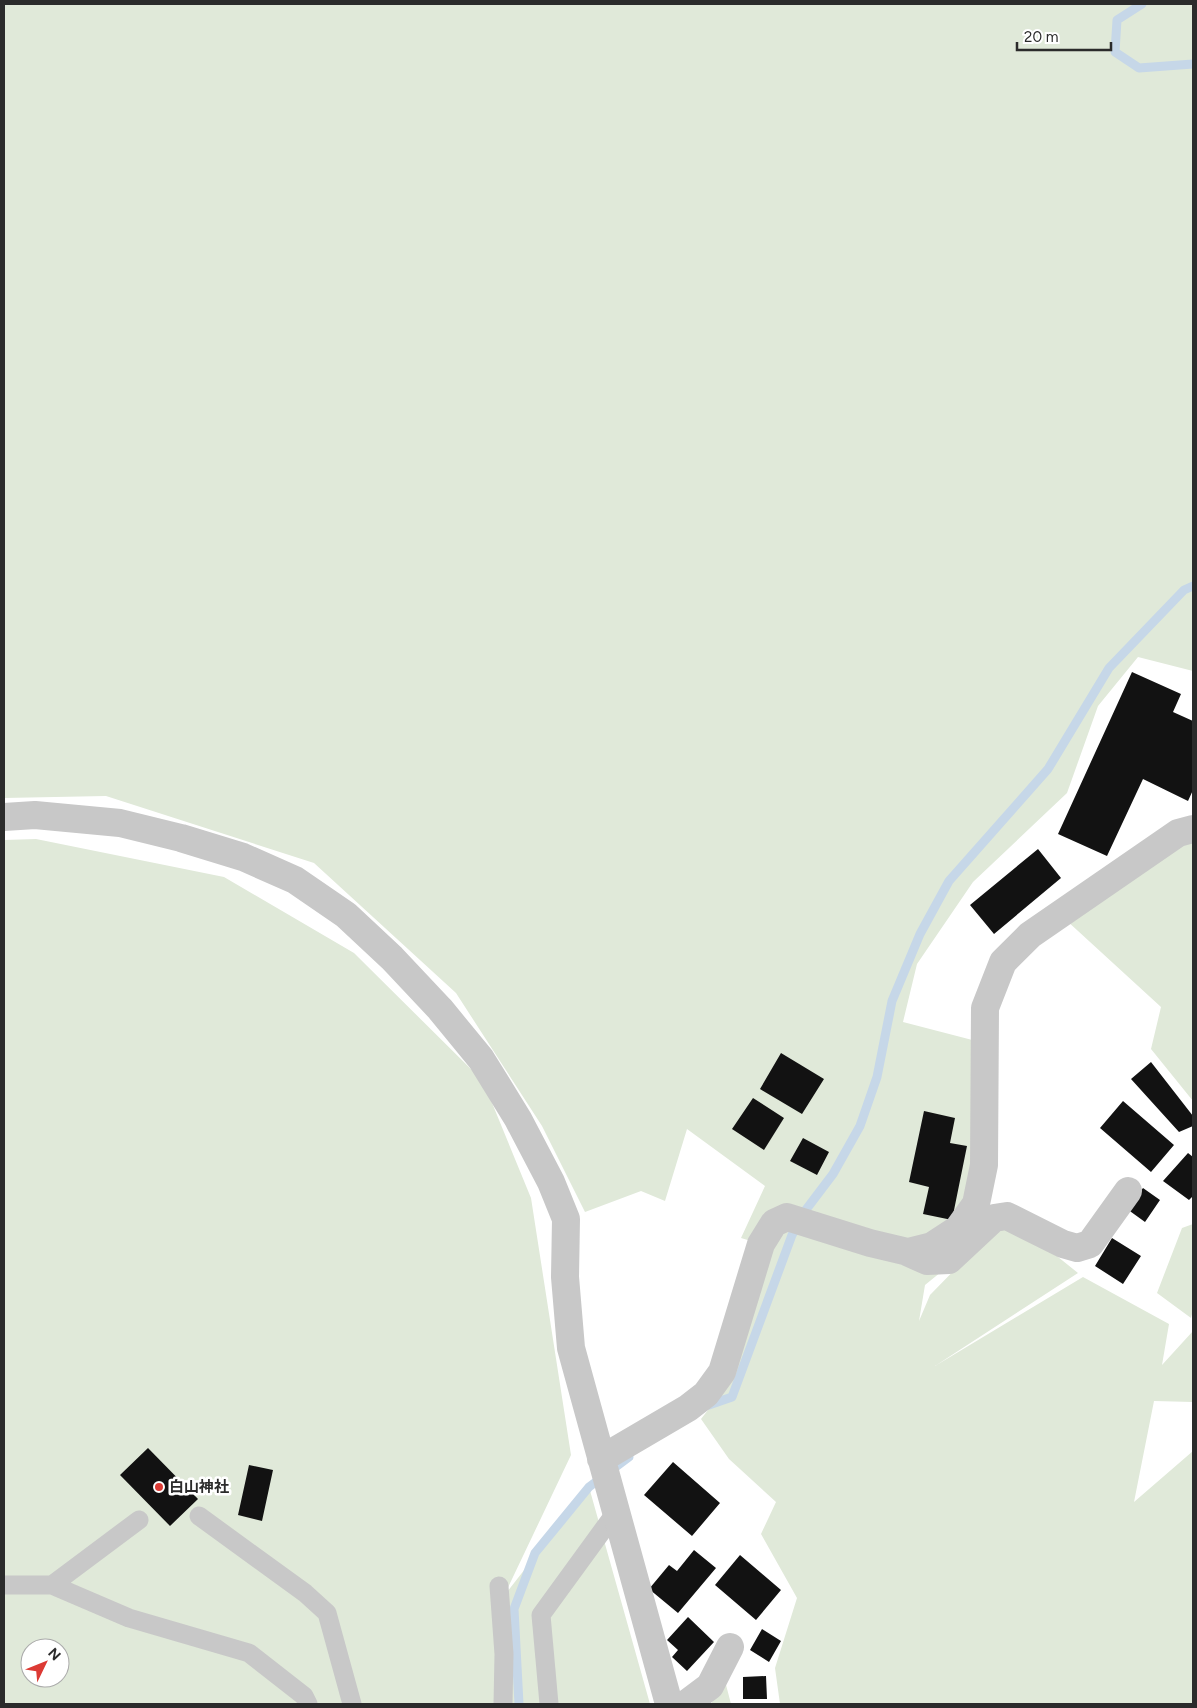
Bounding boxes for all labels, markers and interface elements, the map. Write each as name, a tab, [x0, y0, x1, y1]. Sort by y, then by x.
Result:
scale bar	[1017, 20, 1111, 52]
text: 20 m	[1024, 28, 1058, 46]
place label: 白山神社	[169, 1478, 229, 1496]
marker: 白山神社	[153, 1481, 165, 1493]
north arrow	[20, 1638, 70, 1688]
text: N	[44, 1645, 64, 1664]

